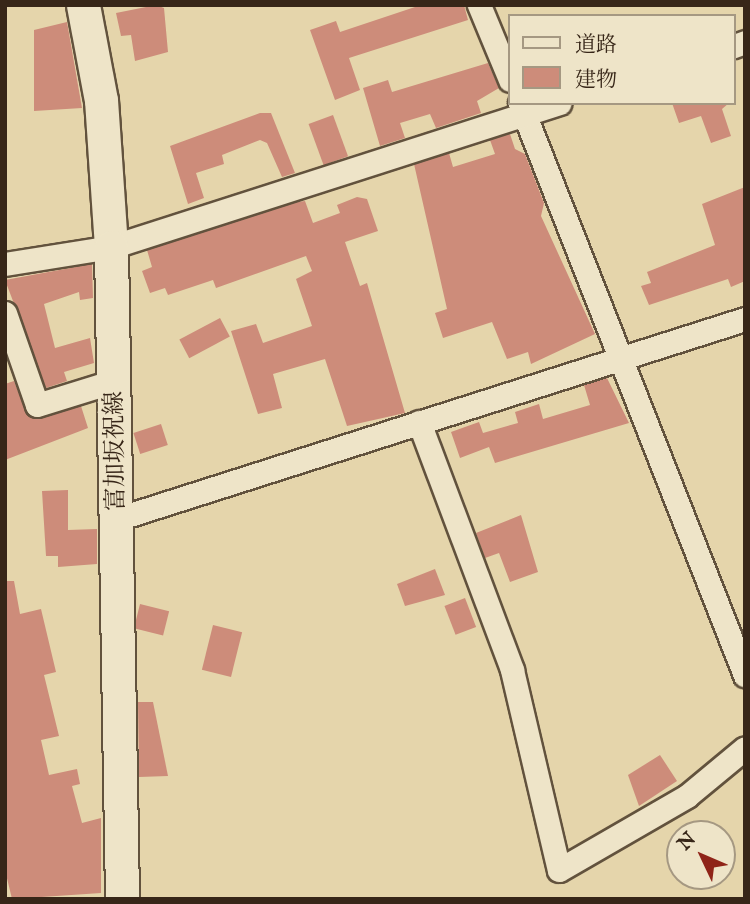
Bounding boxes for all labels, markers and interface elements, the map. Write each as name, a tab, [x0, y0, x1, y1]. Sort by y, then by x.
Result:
legend	[508, 14, 736, 105]
text: 道路	[575, 32, 617, 59]
text: 建物	[575, 67, 617, 94]
street label: 富加坂祝線	[101, 391, 131, 511]
north arrow	[666, 820, 736, 890]
text: N	[673, 828, 702, 856]

